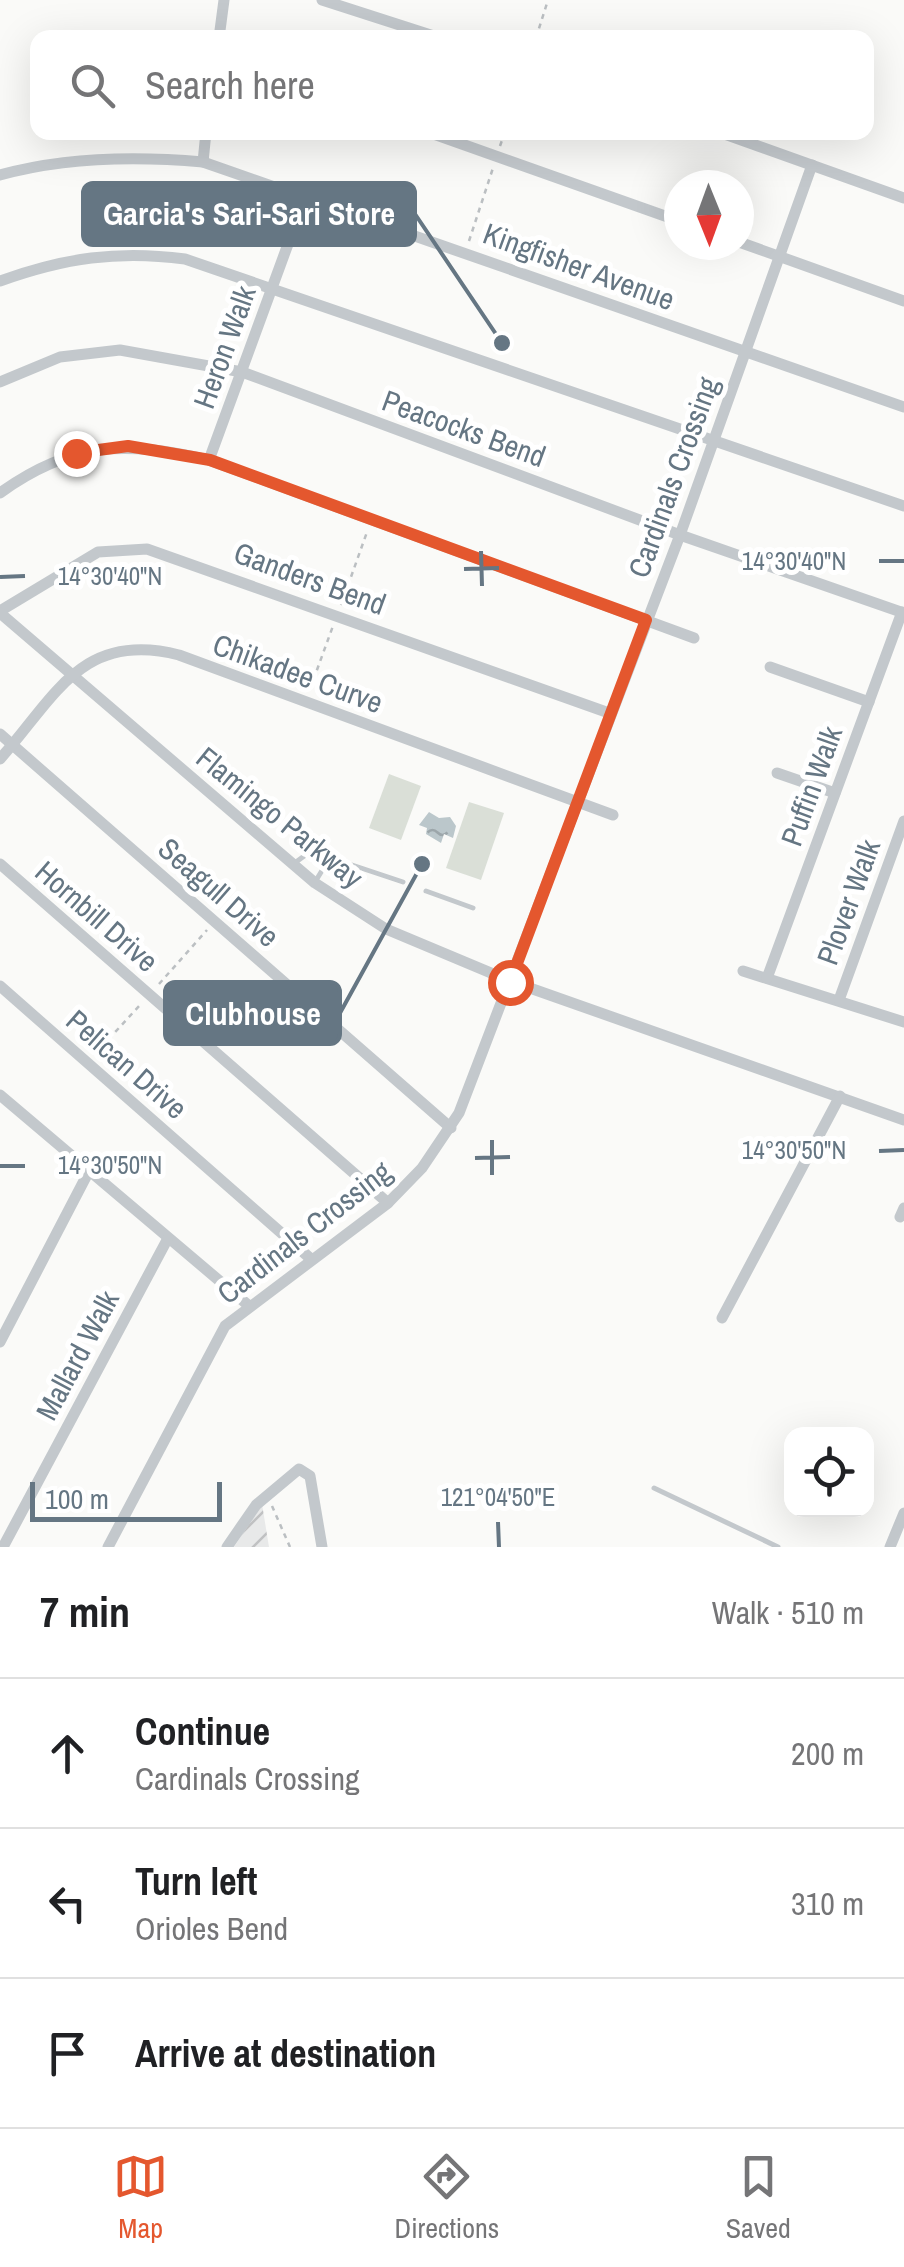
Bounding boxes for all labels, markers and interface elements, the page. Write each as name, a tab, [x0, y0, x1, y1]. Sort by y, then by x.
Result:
search box	[30, 30, 874, 140]
icon: search	[65, 58, 120, 113]
text: Search here	[145, 60, 315, 111]
north arrow	[664, 170, 754, 260]
callout: Garcia's Sari-Sari Store	[83, 183, 415, 245]
text: Garcia's Sari-Sari Store	[103, 192, 395, 235]
street label: Kingfisher Avenue	[478, 213, 680, 319]
street label: Heron Walk	[183, 280, 265, 414]
street label: Cardinals Crossing	[618, 371, 728, 583]
street label: Peacocks Bend	[377, 380, 551, 476]
route end	[54, 431, 100, 477]
street label: Ganders Bend	[229, 532, 391, 624]
text: 14°30'40"N	[742, 544, 846, 578]
text: 14°30'40"N	[58, 559, 162, 593]
street label: Chikadee Curve	[208, 624, 388, 722]
street label: Puffin Walk	[771, 720, 851, 851]
street label: Flamingo Parkway	[188, 737, 372, 897]
street label: Seagull Drive	[150, 828, 288, 956]
street label: Plover Walk	[807, 833, 889, 970]
street label: Hornbill Drive	[27, 852, 167, 980]
route start	[488, 960, 534, 1006]
callout: Clubhouse	[165, 982, 340, 1044]
text: Clubhouse	[185, 992, 321, 1035]
street label: Pelican Drive	[58, 1000, 196, 1128]
text: 14°30'50"N	[742, 1133, 846, 1167]
text: 14°30'50"N	[58, 1148, 162, 1182]
street label: Cardinals Crossing	[209, 1151, 400, 1313]
street label: Mallard Walk	[26, 1283, 128, 1427]
map controls	[784, 1427, 874, 1517]
button: locate	[784, 1427, 874, 1517]
scale bar	[30, 1477, 222, 1522]
text: 100 m	[45, 1480, 109, 1518]
text: 121°04'50"E	[441, 1480, 555, 1514]
text: 7 min	[40, 1584, 130, 1640]
text: Walk · 510 m	[712, 1591, 864, 1634]
text: Continue	[135, 1706, 270, 1757]
icon: ahead	[40, 1726, 95, 1781]
text: 200 m	[791, 1732, 864, 1775]
text: Cardinals Crossing	[135, 1757, 360, 1800]
text: Turn left	[135, 1856, 257, 1907]
icon: left	[40, 1876, 95, 1931]
text: 310 m	[791, 1882, 864, 1925]
text: Orioles Bend	[135, 1907, 288, 1950]
icon: arrive	[40, 2026, 95, 2081]
text: Arrive at destination	[135, 2028, 436, 2079]
tab: Map	[113, 2149, 168, 2247]
tab: Directions	[395, 2149, 499, 2247]
tab: Saved	[726, 2149, 791, 2247]

